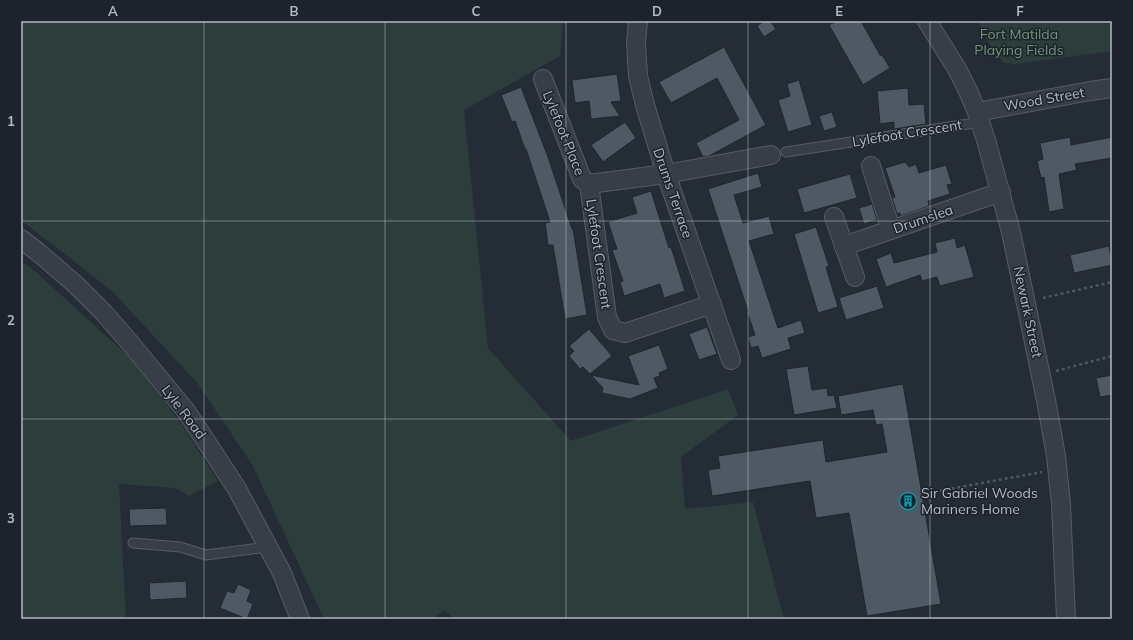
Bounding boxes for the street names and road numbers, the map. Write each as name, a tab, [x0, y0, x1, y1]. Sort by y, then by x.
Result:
street label: Wood Street	[1002, 83, 1086, 115]
street label: Lylefoot Place	[539, 88, 589, 178]
street label: Lylefoot Crescent	[851, 115, 963, 151]
street label: Drums Terrace	[649, 145, 697, 241]
street label: Lylefoot Crescent	[582, 198, 616, 310]
street label: Drumslea	[891, 200, 955, 238]
street label: Newark Street	[1010, 265, 1046, 359]
street label: Lyle Road	[158, 381, 210, 443]

